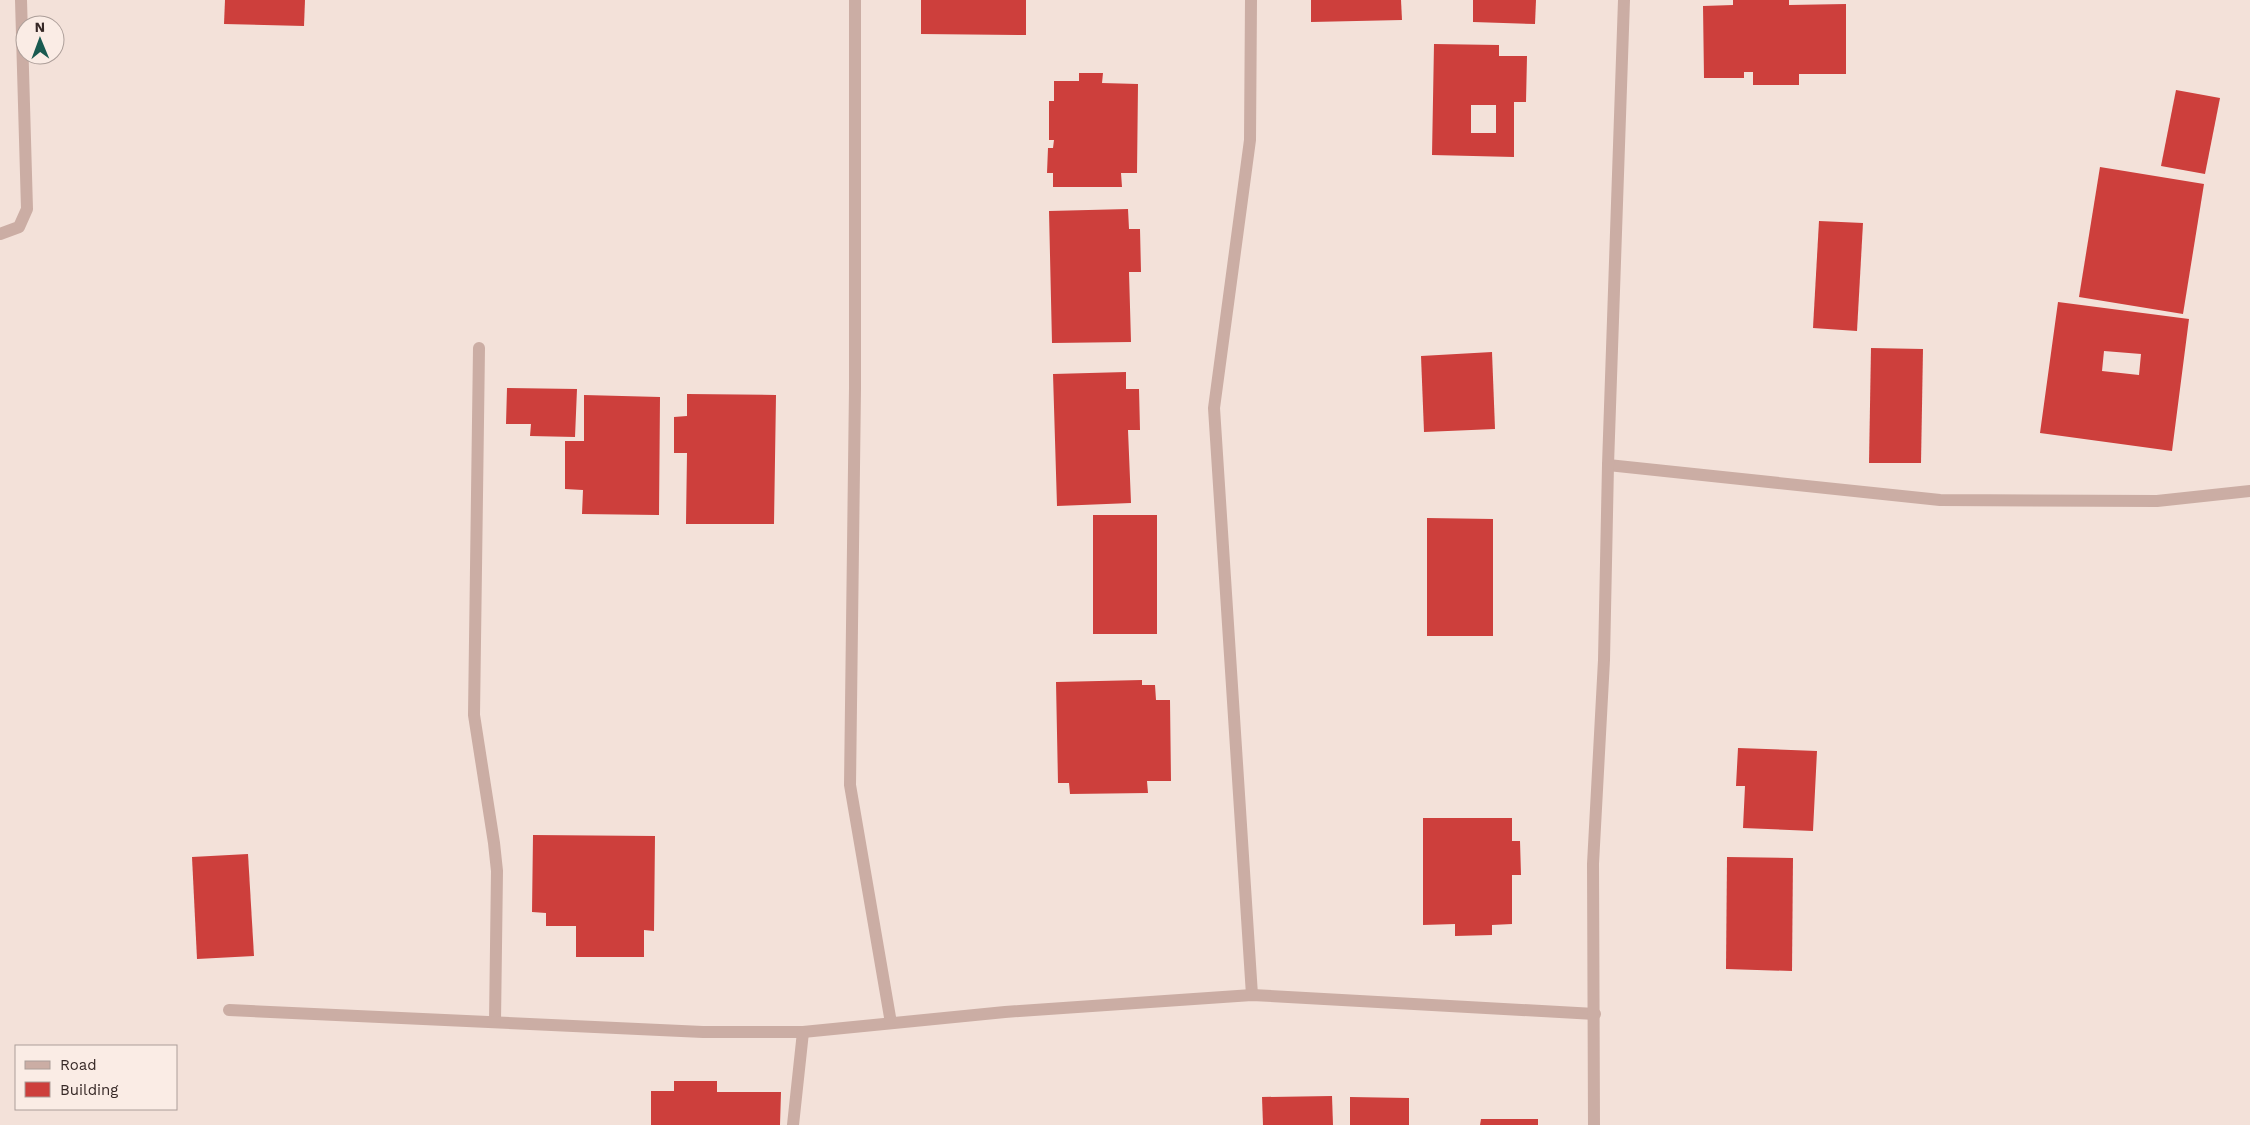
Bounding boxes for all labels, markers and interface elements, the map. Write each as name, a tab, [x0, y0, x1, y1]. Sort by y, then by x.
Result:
north arrow	[15, 15, 65, 65]
text: N	[34, 19, 45, 35]
legend	[15, 1045, 178, 1110]
text: Road	[60, 1056, 97, 1074]
text: Building	[60, 1081, 118, 1099]

